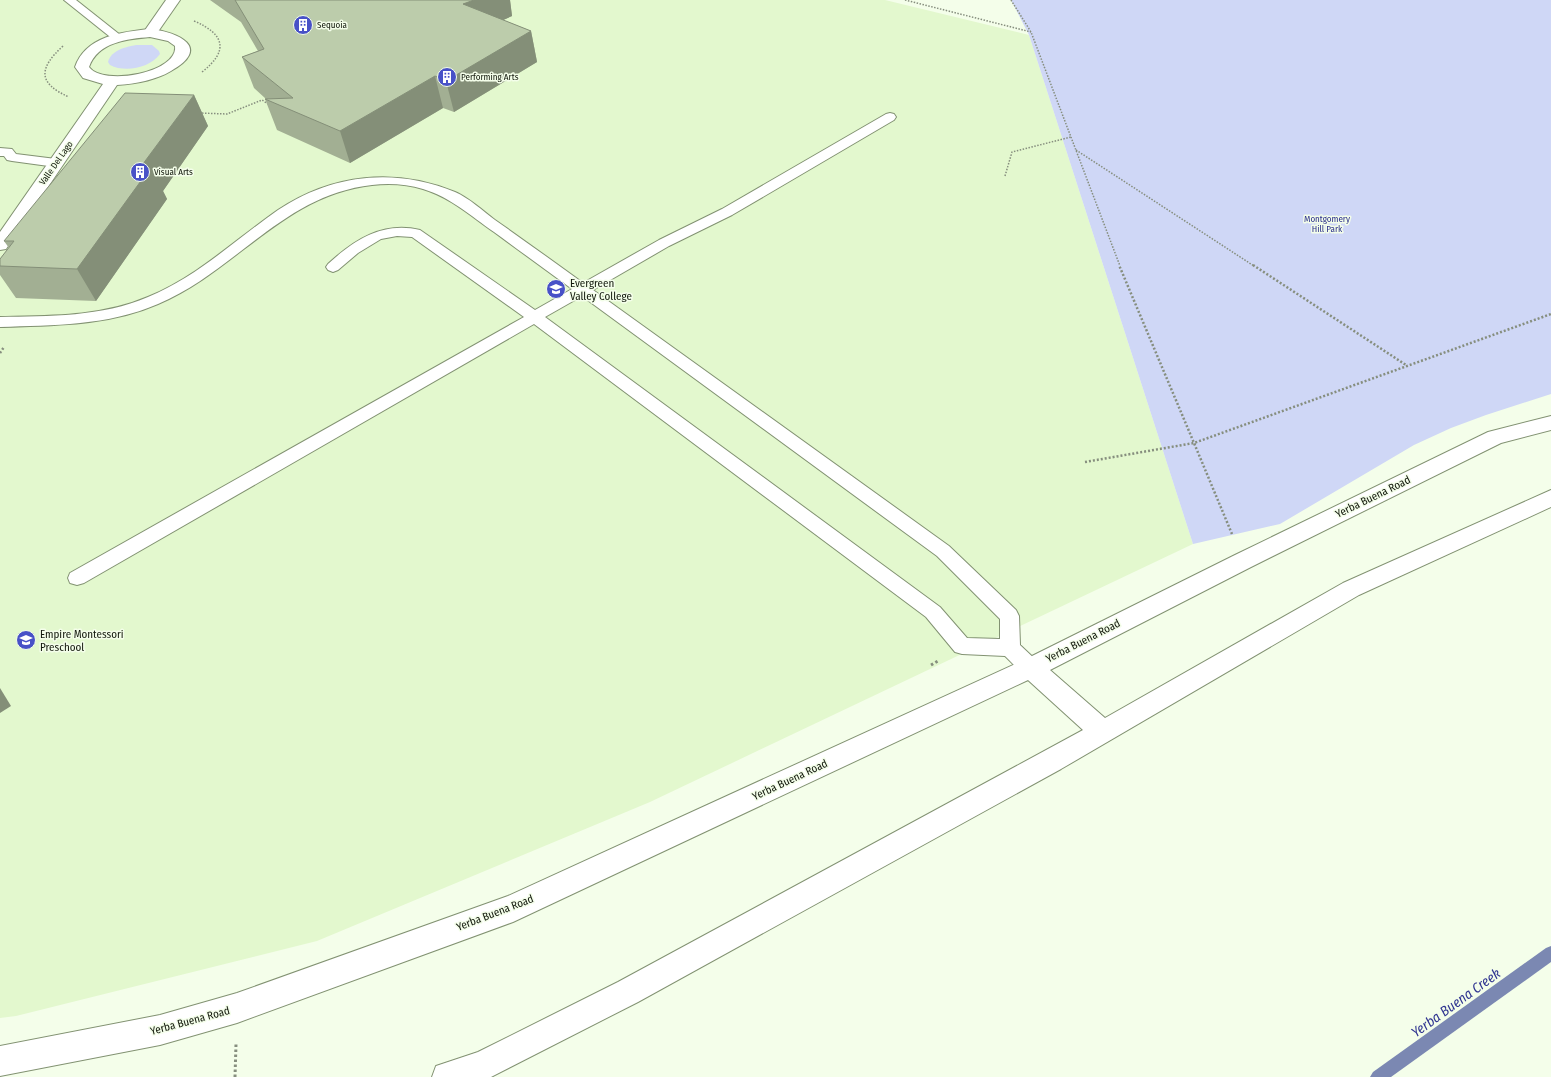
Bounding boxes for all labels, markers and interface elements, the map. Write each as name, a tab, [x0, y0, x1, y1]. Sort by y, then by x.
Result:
building icon: Sequoia	[292, 14, 314, 36]
place label: Sequoia	[317, 20, 347, 30]
building icon: Performing Arts	[436, 66, 458, 88]
place label: Performing Arts	[461, 72, 519, 82]
street label: Valle Del Lago	[37, 139, 75, 187]
building icon: Visual Arts	[129, 161, 151, 183]
place label: Visual Arts	[154, 167, 193, 177]
park label: Montgomery Hill Park	[1304, 214, 1350, 234]
place label: Evergreen Valley College	[570, 277, 632, 303]
school or university icon: Evergreen Valley College	[545, 278, 567, 300]
street label: Yerba Buena Road	[1333, 473, 1413, 521]
street label: Yerba Buena Road	[1044, 617, 1122, 665]
place label: Empire Montessori Preschool	[40, 628, 124, 654]
school or university icon: Empire Montessori Preschool	[15, 629, 37, 651]
street label: Yerba Buena Road	[750, 757, 830, 803]
street label: Yerba Buena Road	[455, 892, 535, 934]
water label: Yerba Buena Creek	[1408, 965, 1504, 1041]
street label: Yerba Buena Road	[149, 1004, 231, 1038]

